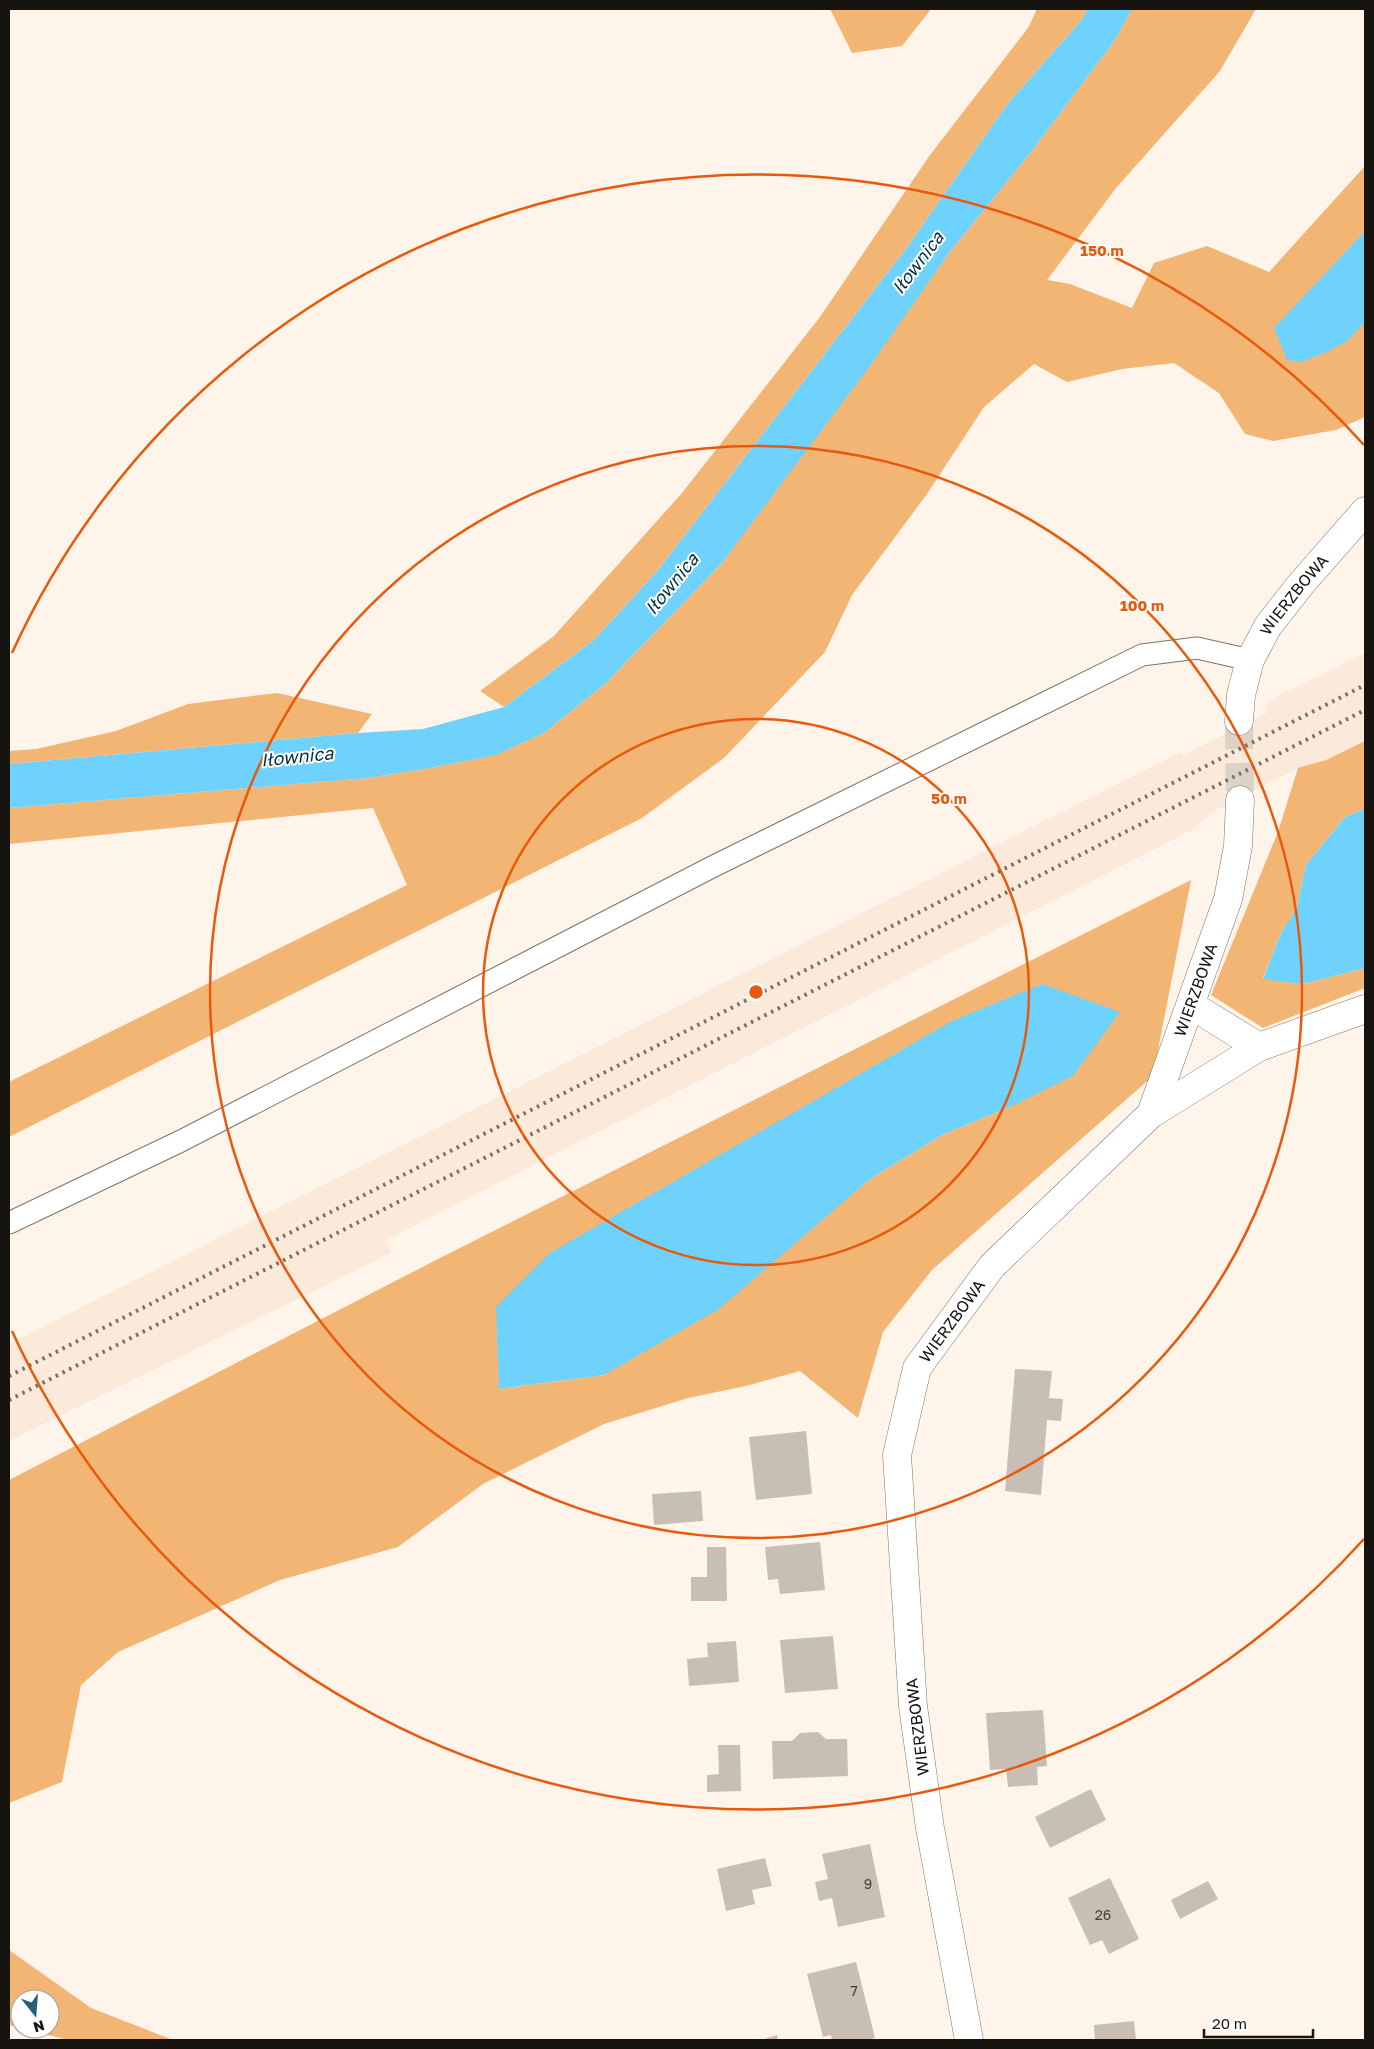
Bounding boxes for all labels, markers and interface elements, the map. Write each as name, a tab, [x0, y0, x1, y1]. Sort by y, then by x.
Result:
water label: Iłownica	[887, 226, 948, 298]
text: 150 m	[1080, 241, 1124, 259]
water label: Iłownica	[640, 548, 703, 619]
street label: WIERZBOWA	[1255, 550, 1332, 638]
text: 100 m	[1120, 596, 1164, 614]
water label: Iłownica	[260, 741, 335, 771]
text: 50 m	[931, 789, 967, 807]
street label: WIERZBOWA	[1170, 940, 1222, 1039]
centre of rings	[747, 983, 765, 1001]
street label: WIERZBOWA	[915, 1275, 989, 1366]
street label: WIERZBOWA	[901, 1677, 933, 1777]
house number: 9	[864, 1875, 872, 1892]
house number: 26	[1095, 1906, 1111, 1923]
house number: 7	[850, 1982, 858, 1999]
north arrow	[10, 1989, 60, 2039]
scale bar	[1204, 2006, 1313, 2038]
text: 20 m	[1212, 2014, 1247, 2032]
text: N	[31, 2017, 47, 2037]

